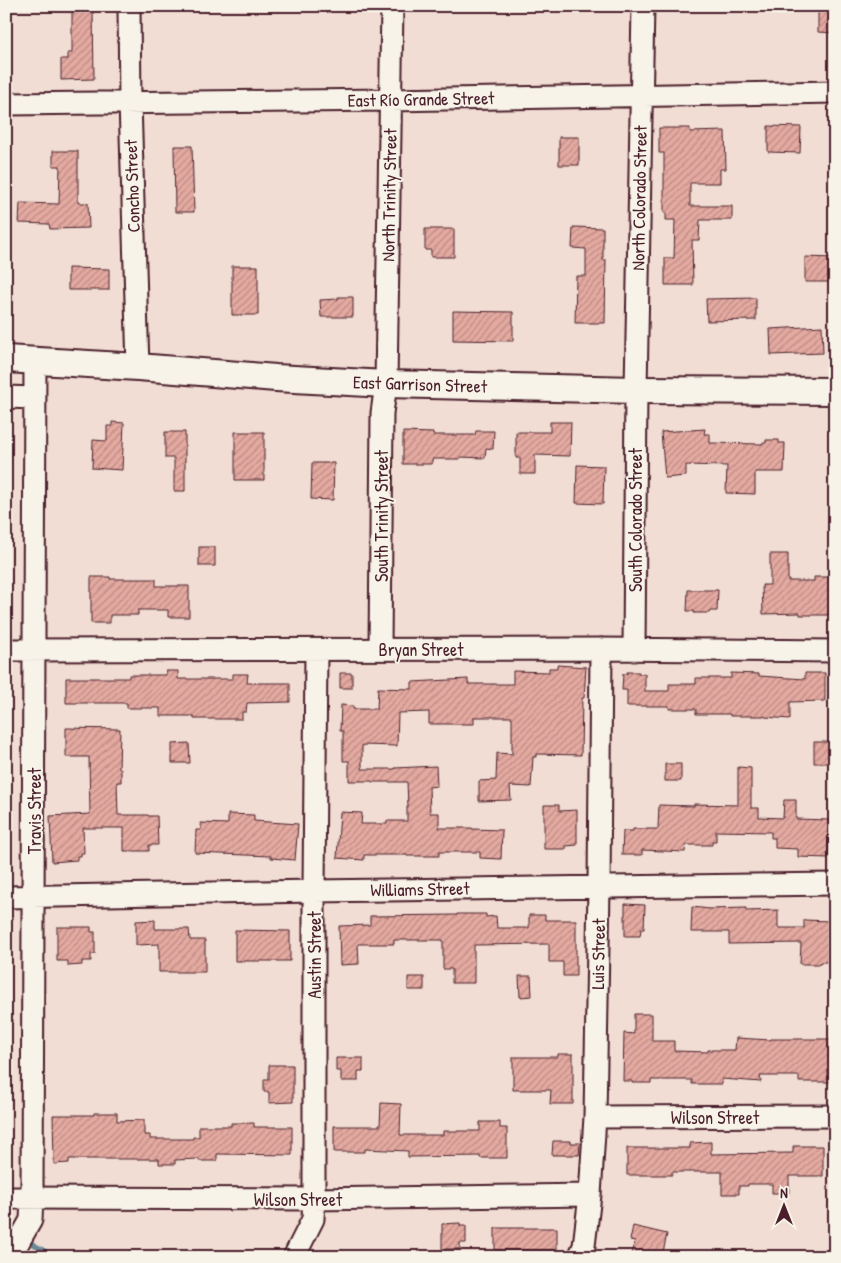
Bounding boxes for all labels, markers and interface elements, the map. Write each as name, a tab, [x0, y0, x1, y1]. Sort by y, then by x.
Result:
street label: East Río Grande Street	[347, 85, 495, 113]
street label: North Colorado Street	[625, 124, 653, 271]
street label: North Trinity Street	[375, 127, 403, 262]
street label: Concho Street	[118, 138, 146, 233]
street label: East Garrison Street	[352, 369, 488, 399]
street label: South Colorado Street	[623, 447, 648, 592]
street label: South Trinity Street	[369, 449, 394, 582]
street label: Bryan Street	[379, 637, 464, 662]
street label: Travis Street	[22, 767, 47, 854]
street label: Williams Street	[370, 876, 471, 902]
street label: Austin Street	[302, 911, 327, 999]
street label: Luis Street	[585, 918, 611, 990]
street label: Wilson Street	[671, 1105, 760, 1130]
north arrow	[758, 1180, 808, 1230]
text: N	[780, 1183, 788, 1202]
street label: Wilson Street	[254, 1187, 343, 1212]

